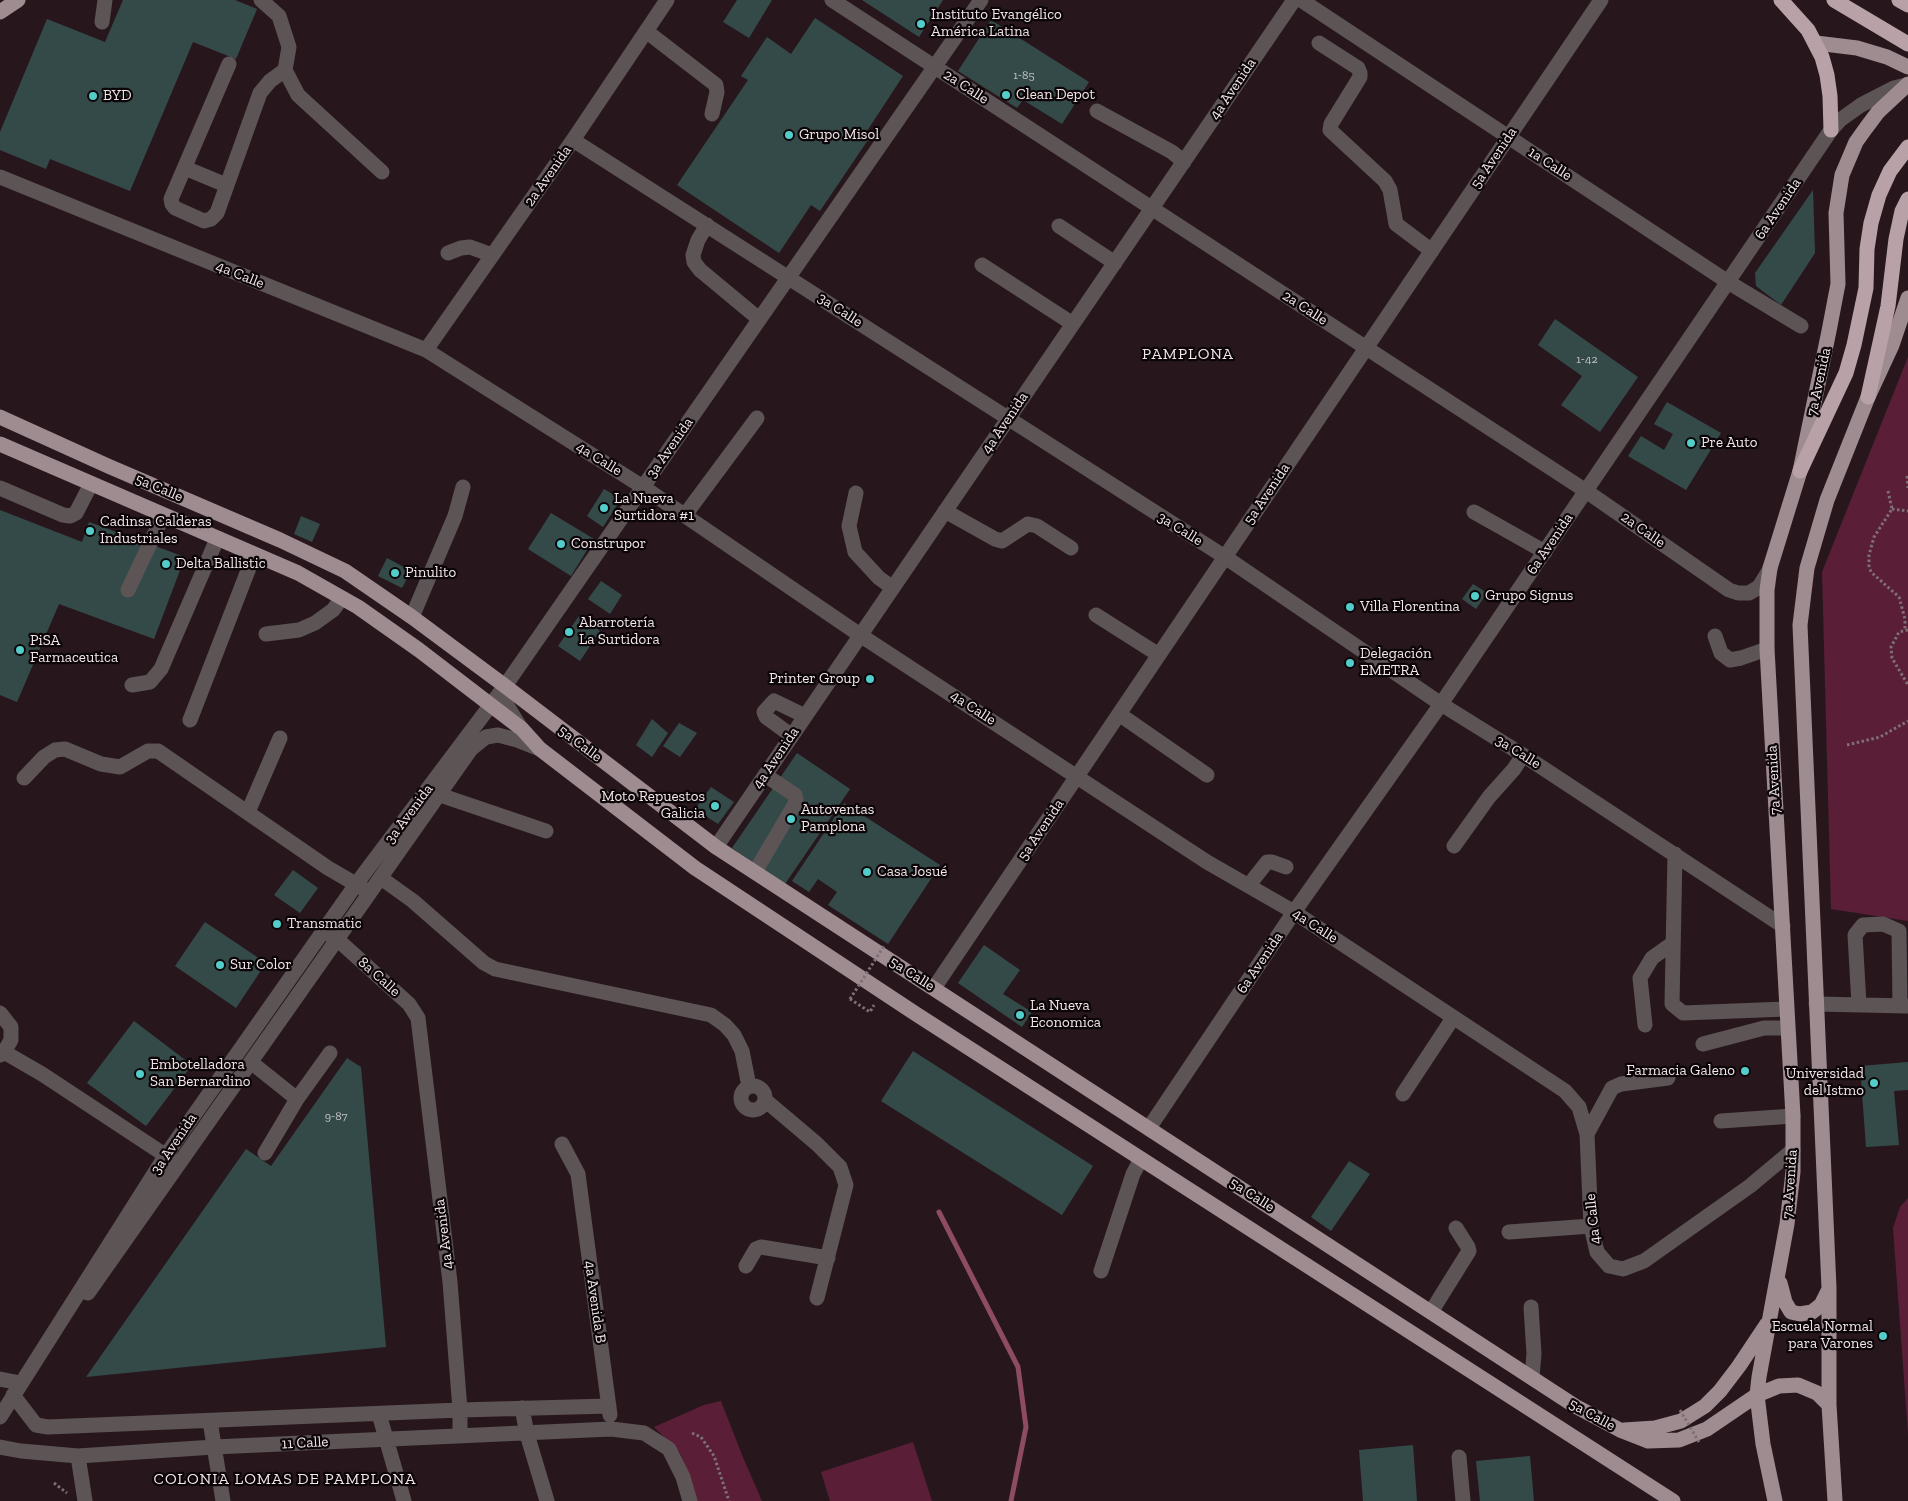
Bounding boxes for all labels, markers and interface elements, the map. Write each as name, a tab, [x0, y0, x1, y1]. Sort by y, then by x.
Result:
place label: Instituto Evangélico América Latina	[931, 6, 1062, 41]
marker: Instituto Evangélico América Latina	[915, 18, 927, 30]
street label: 4a Avenida	[1206, 55, 1260, 123]
street label: 2a Calle	[940, 66, 992, 108]
house number: 1-85	[1013, 69, 1035, 83]
place label: Clean Depot	[1016, 86, 1095, 104]
place label: BYD	[103, 87, 132, 105]
marker: Clean Depot	[1000, 89, 1012, 101]
marker: BYD	[87, 90, 99, 102]
street label: 5a Avenida	[1467, 124, 1521, 192]
place label: Grupo Misol	[799, 126, 879, 144]
marker: Grupo Misol	[783, 129, 795, 141]
street label: 2a Avenida	[521, 142, 575, 210]
street label: 1a Calle	[1525, 143, 1575, 185]
street label: 6a Avenida	[1751, 175, 1805, 243]
street label: 4a Calle	[213, 257, 267, 293]
street label: 2a Calle	[1279, 287, 1331, 329]
street label: 3a Calle	[814, 289, 866, 331]
district label: PAMPLONA	[1141, 344, 1235, 364]
street label: 7a Avenida	[1803, 346, 1835, 418]
house number: 1-42	[1576, 353, 1598, 367]
street label: 4a Avenida	[978, 389, 1032, 457]
street label: 3a Avenida	[643, 414, 697, 482]
place label: Pre Auto	[1701, 434, 1758, 452]
marker: Pre Auto	[1685, 437, 1697, 449]
street label: 4a Calle	[573, 438, 625, 480]
street label: 5a Avenida	[1240, 460, 1294, 528]
street label: 5a Calle	[132, 470, 186, 506]
place label: La Nueva Surtidora #1	[614, 490, 694, 525]
marker: La Nueva Surtidora #1	[598, 502, 610, 514]
street label: 3a Calle	[1154, 508, 1206, 550]
street label: 2a Calle	[1617, 508, 1669, 552]
street label: 6a Avenida	[1523, 510, 1577, 578]
place label: Cadinsa Calderas Industriales	[100, 513, 212, 548]
marker: Cadinsa Calderas Industriales	[84, 525, 96, 537]
place label: Construpor	[571, 535, 646, 553]
marker: Construpor	[555, 538, 567, 550]
place label: Delta Ballistic	[176, 555, 266, 573]
marker: Delta Ballistic	[160, 558, 172, 570]
place label: Pinulito	[405, 564, 456, 582]
marker: Pinulito	[389, 567, 401, 579]
place label: Grupo Signus	[1485, 587, 1573, 605]
marker: Grupo Signus	[1469, 590, 1481, 602]
place label: Villa Florentina	[1360, 598, 1460, 616]
marker: Villa Florentina	[1344, 601, 1356, 613]
place label: Abarrotería La Surtidora	[579, 614, 660, 649]
marker: Abarrotería La Surtidora	[563, 626, 575, 638]
place label: PiSA Farmaceutica	[30, 632, 118, 667]
marker: PiSA Farmaceutica	[14, 644, 26, 656]
place label: Delegación EMETRA	[1360, 645, 1432, 680]
marker: Delegación EMETRA	[1344, 657, 1356, 669]
place label: Printer Group	[769, 670, 860, 688]
marker: Printer Group	[864, 673, 876, 685]
street label: 4a Calle	[947, 687, 999, 729]
street label: 5a Calle	[554, 722, 606, 766]
street label: 4a Avenida	[749, 724, 803, 792]
street label: 3a Calle	[1492, 731, 1544, 773]
street label: 7a Avenida	[1763, 745, 1785, 815]
street label: 3a Avenida	[381, 781, 437, 847]
place label: Moto Repuestos Galicia	[602, 788, 705, 823]
street label: 5a Avenida	[1014, 796, 1068, 864]
marker: Moto Repuestos Galicia	[709, 800, 721, 812]
place label: Autoventas Pamplona	[801, 801, 874, 836]
marker: Autoventas Pamplona	[785, 813, 797, 825]
place label: Casa Josué	[877, 863, 947, 881]
marker: Casa Josué	[861, 866, 873, 878]
street label: 4a Calle	[1289, 905, 1341, 947]
place label: Transmatic	[287, 915, 362, 933]
marker: Transmatic	[271, 918, 283, 930]
street label: 6a Avenida	[1233, 929, 1287, 997]
street label: 8a Calle	[354, 953, 404, 1001]
street label: 5a Calle	[886, 953, 938, 995]
place label: Sur Color	[230, 956, 291, 974]
marker: Sur Color	[214, 959, 226, 971]
place label: La Nueva Economica	[1030, 997, 1101, 1032]
marker: La Nueva Economica	[1014, 1009, 1026, 1021]
place label: Embotelladora San Bernardino	[150, 1056, 251, 1091]
place label: Farmacia Galeno	[1626, 1062, 1735, 1080]
marker: Farmacia Galeno	[1739, 1065, 1751, 1077]
place label: Universidad del Istmo	[1786, 1065, 1864, 1100]
marker: Embotelladora San Bernardino	[134, 1068, 146, 1080]
marker: Universidad del Istmo	[1868, 1077, 1880, 1089]
street label: 3a Avenida	[147, 1110, 201, 1178]
house number: 9-87	[325, 1110, 347, 1124]
street label: 7a Avenida	[1779, 1149, 1801, 1219]
street label: 5a Calle	[1226, 1174, 1278, 1216]
street label: 4a Calle	[1581, 1193, 1605, 1245]
street label: 4a Avenida	[431, 1198, 457, 1270]
street label: 4a Avenida B	[580, 1260, 610, 1344]
place label: Escuela Normal para Varones	[1772, 1318, 1873, 1353]
marker: Escuela Normal para Varones	[1877, 1330, 1889, 1342]
street label: 5a Calle	[1566, 1395, 1618, 1435]
street label: 11 Calle	[281, 1433, 329, 1453]
district label: COLONIA LOMAS DE PAMPLONA	[150, 1469, 420, 1489]

